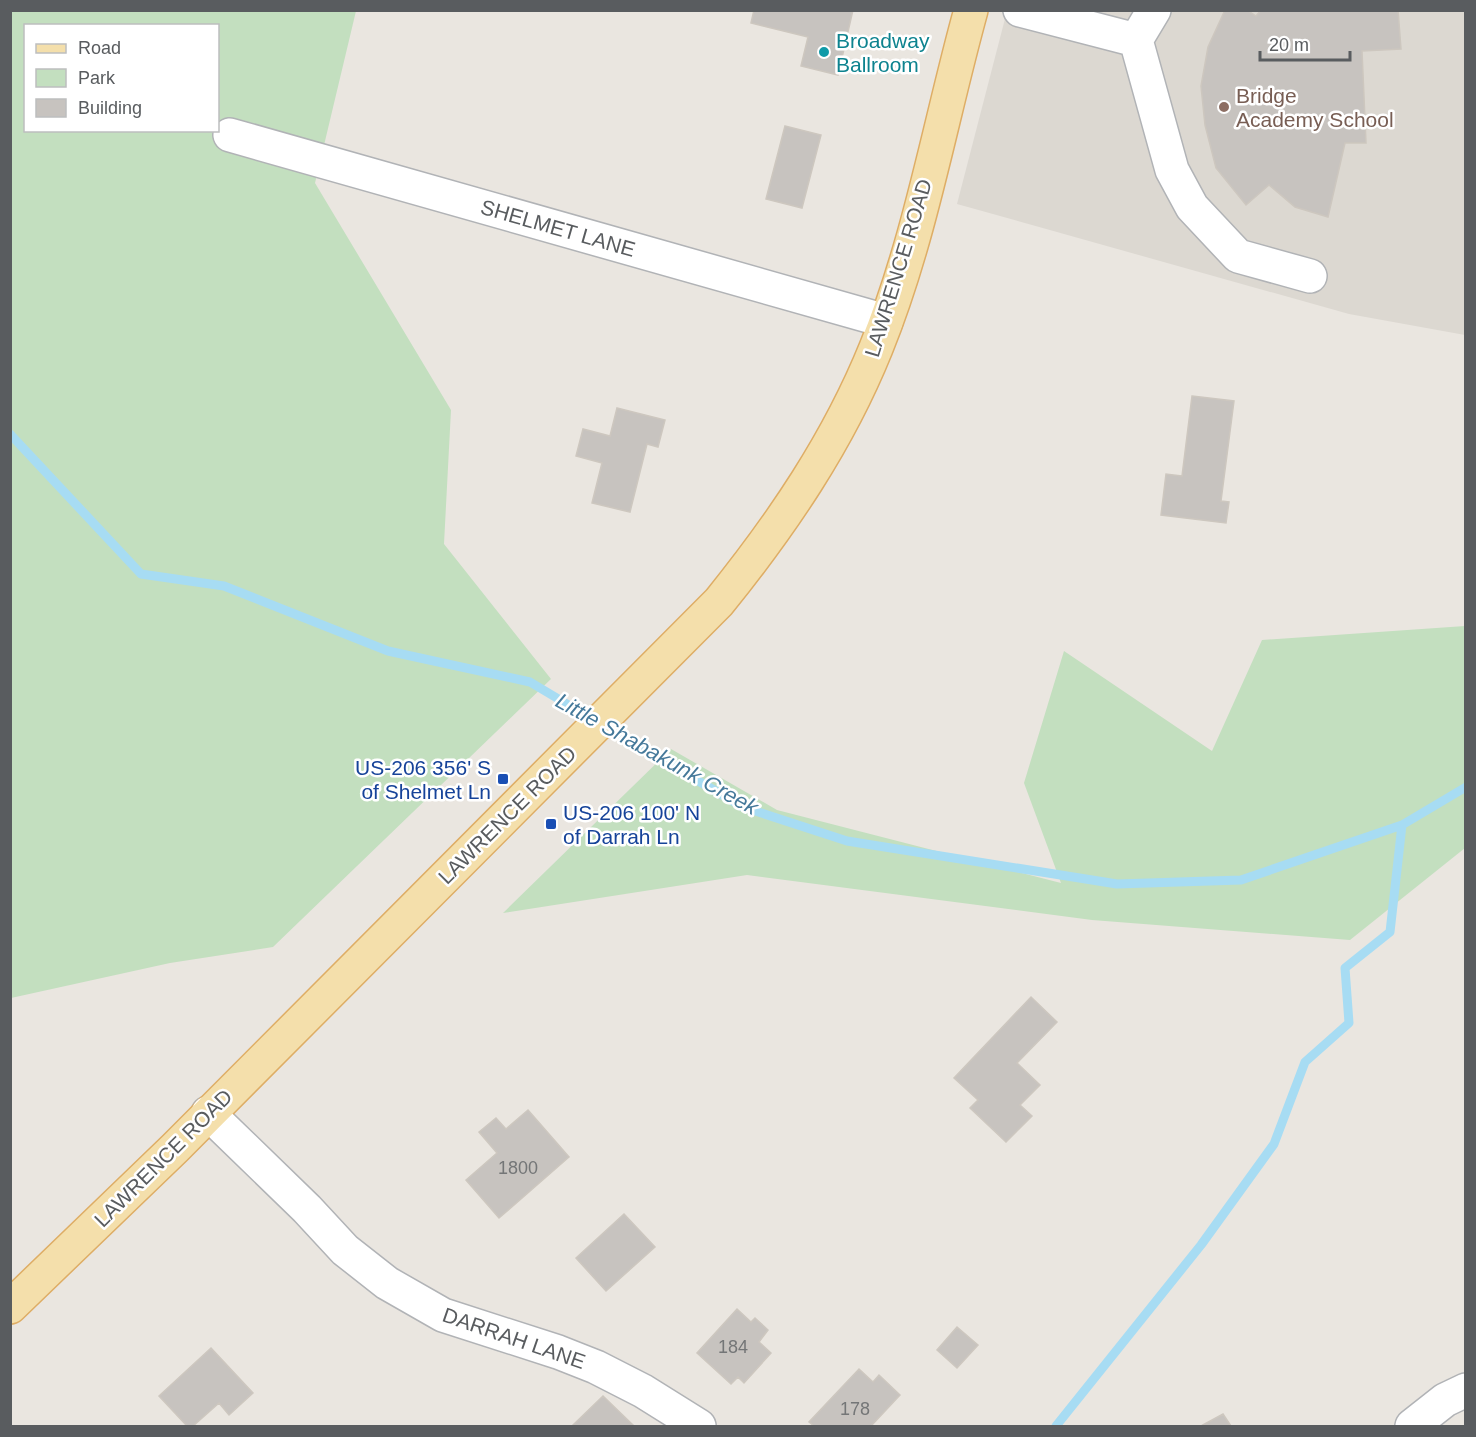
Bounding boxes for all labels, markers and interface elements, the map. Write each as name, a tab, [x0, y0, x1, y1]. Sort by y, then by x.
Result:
legend	[24, 24, 219, 132]
scale bar	[1260, 24, 1350, 62]
place label: Broadway Ballroom	[836, 29, 930, 76]
text: 20 m	[1269, 35, 1309, 55]
text: Road	[78, 38, 121, 58]
marker: Broadway Ballroom	[817, 45, 831, 59]
text: Park	[78, 68, 116, 88]
place label: Bridge Academy School	[1236, 84, 1394, 131]
text: Building	[78, 98, 142, 118]
marker: Bridge Academy School	[1217, 100, 1231, 114]
street label: LAWRENCE ROAD	[860, 176, 936, 360]
street label: SHELMET LANE	[478, 195, 638, 261]
water label: Little Shabakunk Creek	[551, 688, 763, 821]
street label: LAWRENCE ROAD	[434, 742, 580, 888]
place label: US-206 356' S of Shelmet Ln	[355, 756, 491, 803]
marker: US-206 356' S of Shelmet Ln	[496, 772, 510, 786]
place label: US-206 100' N of Darrah Ln	[563, 801, 700, 848]
marker: US-206 100' N of Darrah Ln	[544, 817, 558, 831]
street label: LAWRENCE ROAD	[90, 1085, 236, 1231]
house number: 1800	[498, 1158, 538, 1178]
street label: DARRAH LANE	[440, 1303, 588, 1373]
house number: 184	[718, 1337, 748, 1357]
house number: 178	[840, 1399, 870, 1419]

